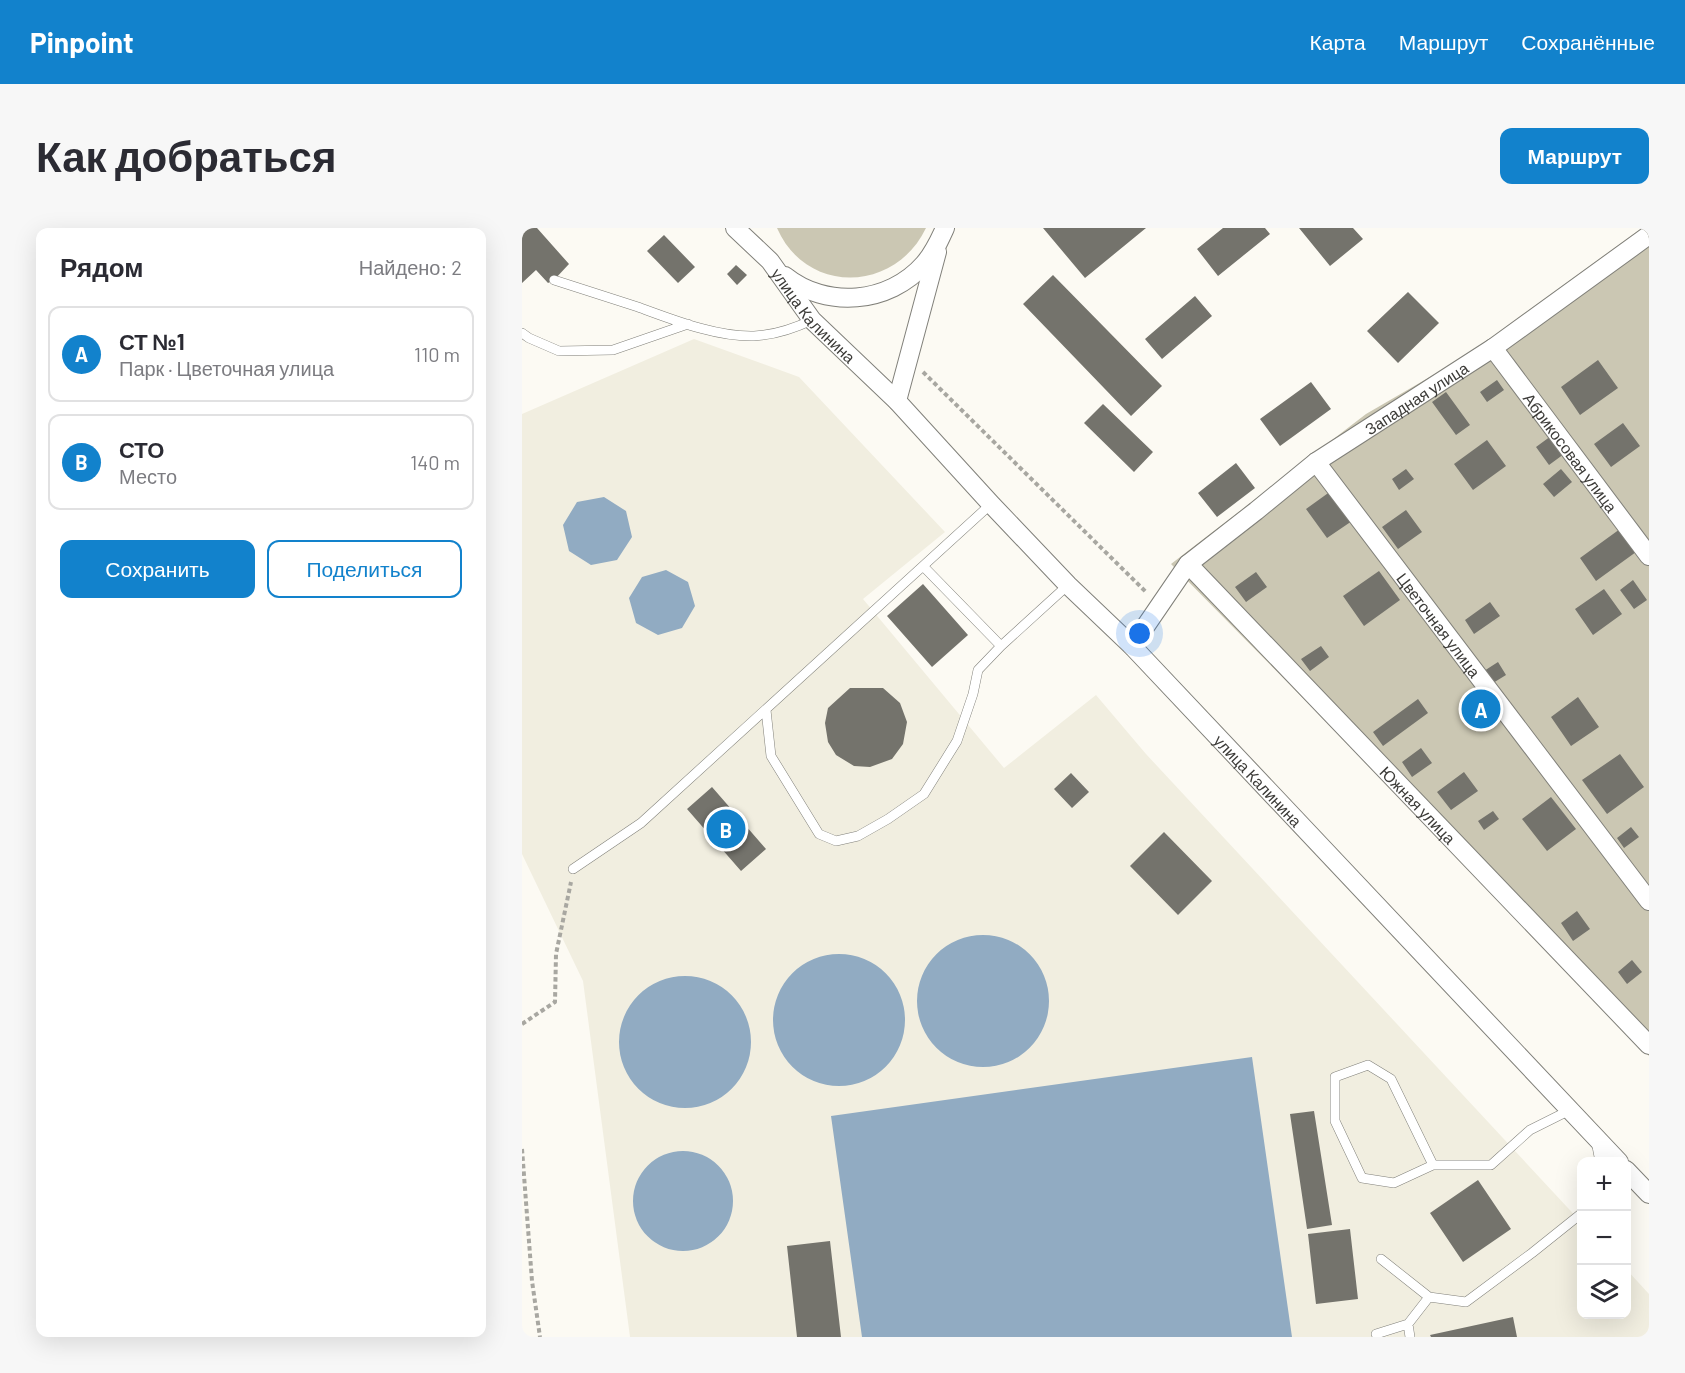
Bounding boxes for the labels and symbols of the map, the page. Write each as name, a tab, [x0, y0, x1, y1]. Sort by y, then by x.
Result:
street label: улица Калинина	[768, 264, 860, 366]
street label: Западная улица	[1361, 357, 1471, 438]
street label: Абрикосовая улица	[1520, 389, 1622, 515]
street label: Цветочная улица	[1394, 569, 1485, 681]
your location	[1125, 619, 1154, 648]
pin: A	[1462, 686, 1500, 732]
street label: улица Калинина	[1211, 730, 1307, 830]
street label: Южная улица	[1377, 762, 1460, 847]
pin: B	[706, 806, 746, 852]

